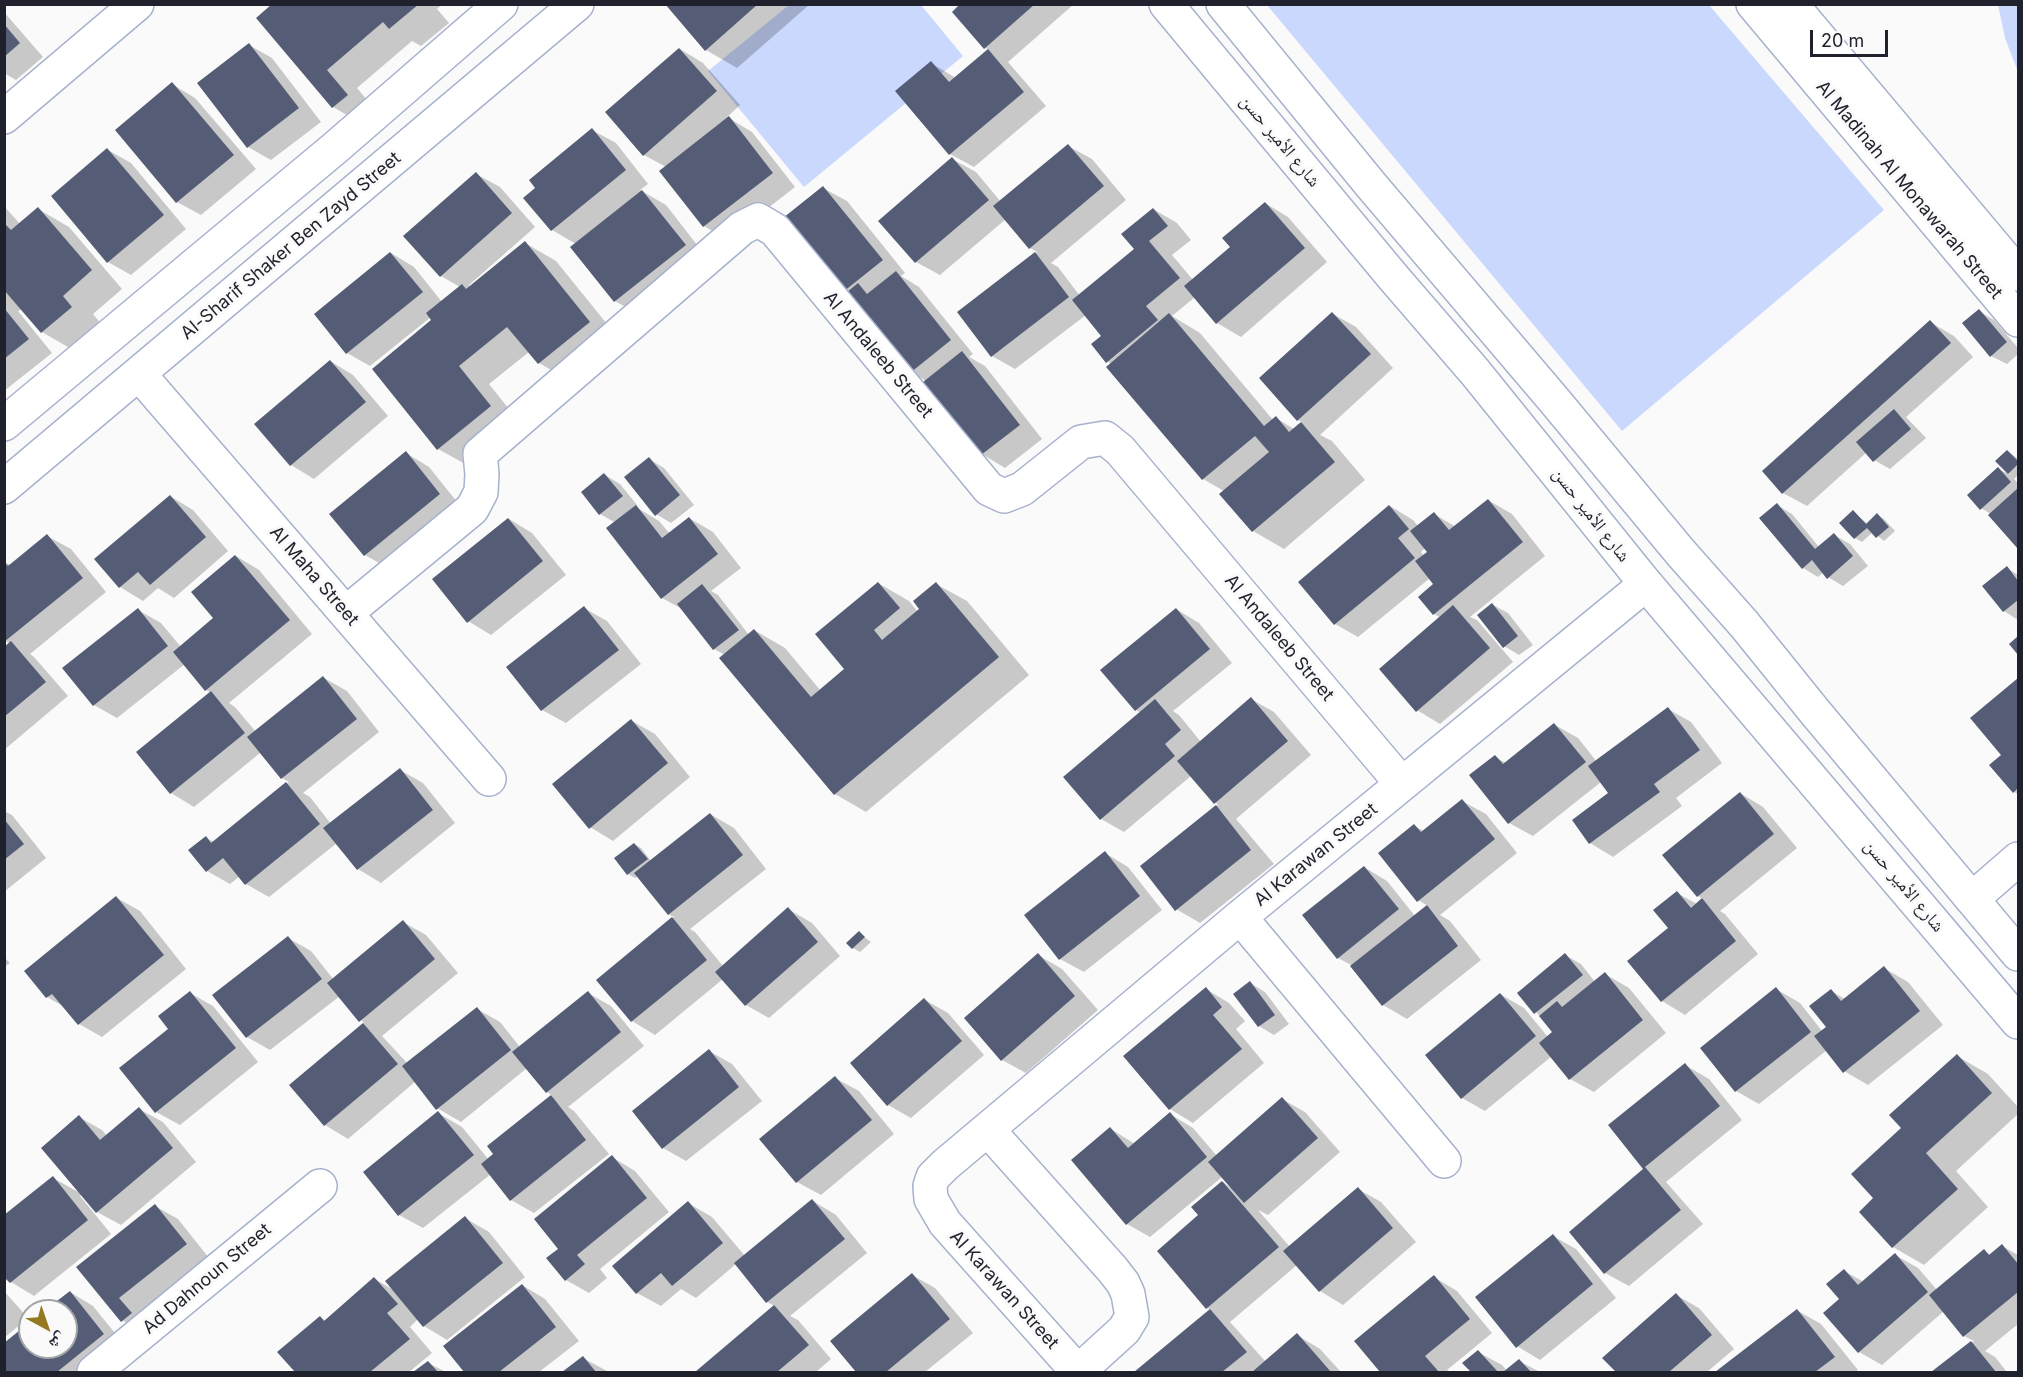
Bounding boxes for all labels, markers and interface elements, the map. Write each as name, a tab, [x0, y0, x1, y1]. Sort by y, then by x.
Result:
scale bar	[1813, 18, 1891, 56]
text: 20 m	[1821, 30, 1864, 51]
street label: Al Madinah Al Monawarah Street	[1811, 77, 2007, 303]
street label: شارع الأمير حسن	[1235, 90, 1325, 192]
street label: Al-Sharif Shaker Ben Zayd Street	[177, 148, 405, 344]
street label: Al Andaleeb Street	[819, 287, 937, 423]
street label: شارع الأمير حسن	[1547, 464, 1635, 566]
street label: Al Maha Street	[265, 522, 363, 630]
street label: Al Andaleeb Street	[1220, 570, 1338, 706]
street label: Al Karawan Street	[1250, 799, 1382, 911]
street label: شارع الأمير حسن	[1859, 835, 1949, 937]
street label: Ad Dahnoun Street	[138, 1219, 276, 1339]
street label: Al Karawan Street	[945, 1226, 1063, 1354]
north arrow	[18, 1299, 78, 1359]
text: ش	[45, 1328, 71, 1354]

